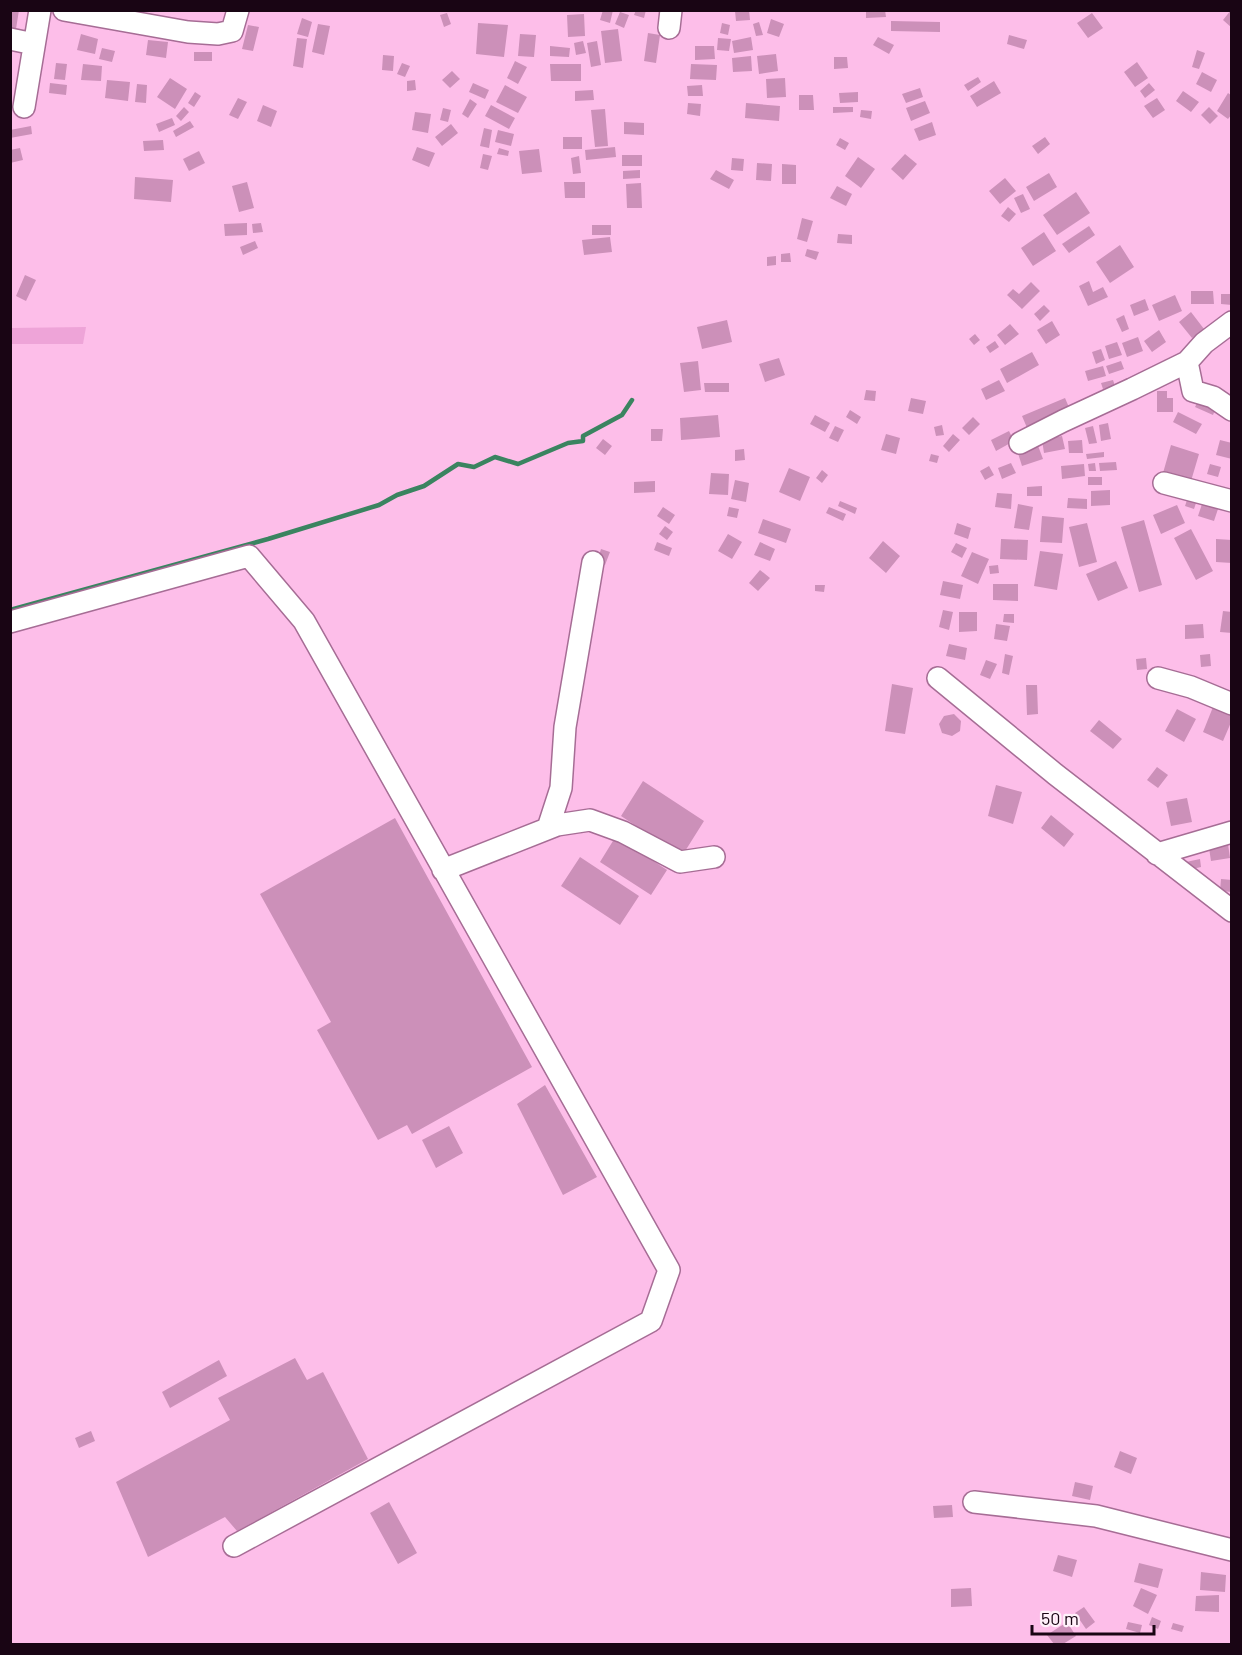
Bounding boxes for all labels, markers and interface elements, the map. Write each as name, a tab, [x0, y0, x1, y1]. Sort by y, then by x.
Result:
scale bar	[1032, 1598, 1154, 1636]
text: 50 m	[1041, 1607, 1079, 1629]

